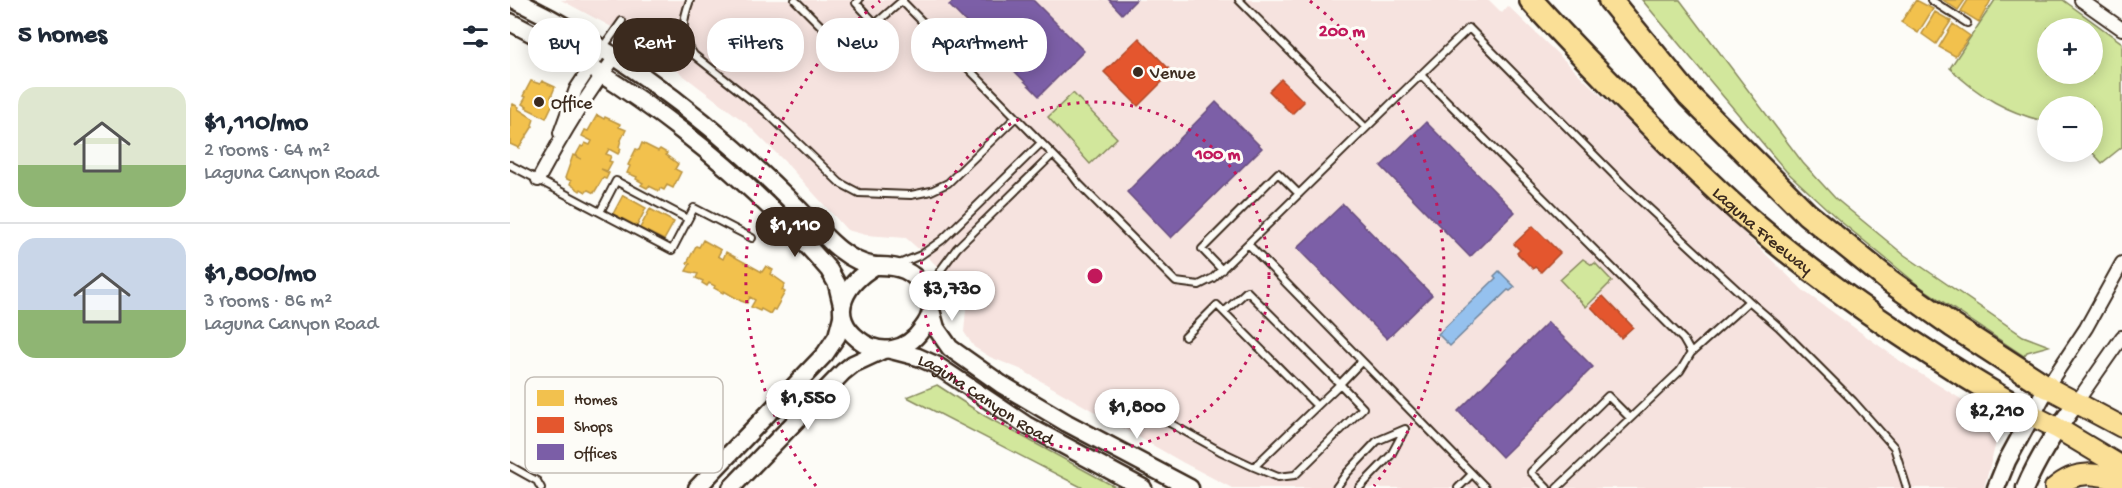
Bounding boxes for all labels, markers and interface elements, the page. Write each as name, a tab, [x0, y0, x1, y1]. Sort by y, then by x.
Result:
chip: Buy	[528, 18, 601, 72]
chip: Rent	[613, 18, 695, 72]
chip: Filters	[707, 18, 804, 72]
chip: New	[816, 18, 899, 72]
chip: Apartment	[911, 18, 1047, 72]
map controls	[2037, 18, 2103, 162]
button: +	[2037, 18, 2103, 84]
icon: filters	[459, 20, 492, 53]
text: 5 homes	[18, 21, 107, 52]
text: 200 m	[1319, 22, 1365, 43]
place label: Venue	[1149, 64, 1196, 85]
marker: Venue	[1131, 65, 1145, 79]
place label: Office	[551, 94, 593, 115]
marker: Office	[532, 95, 546, 109]
button: −	[2037, 96, 2103, 162]
text: $1,110/mo	[204, 109, 308, 140]
icon: home	[66, 111, 138, 183]
text: 2 rooms · 64 m²	[204, 140, 330, 163]
text: 100 m	[1195, 145, 1241, 166]
text: Laguna Canyon Road	[204, 163, 378, 186]
street label: Laguna Freeway	[1707, 183, 1816, 280]
pin: $1,110	[746, 207, 844, 258]
text: $1,110	[770, 215, 820, 238]
text: $1,800/mo	[204, 260, 316, 291]
icon: home	[66, 262, 138, 334]
centre of rings	[1085, 266, 1105, 286]
pin: $3,730	[903, 271, 1001, 322]
text: $3,730	[923, 279, 981, 302]
text: 3 rooms · 86 m²	[204, 291, 332, 314]
text: Laguna Canyon Road	[204, 314, 378, 337]
street label: Laguna Canyon Road	[914, 350, 1058, 452]
legend	[525, 377, 723, 473]
pin: $1,550	[759, 380, 857, 431]
text: $1,550	[780, 388, 836, 411]
pin: $1,800	[1088, 389, 1186, 440]
text: Homes	[574, 392, 618, 411]
pin: $2,210	[1948, 393, 2046, 444]
text: $1,800	[1108, 397, 1166, 420]
text: $2,210	[1970, 401, 2024, 424]
text: Shops	[574, 419, 613, 438]
text: Offices	[574, 446, 618, 465]

